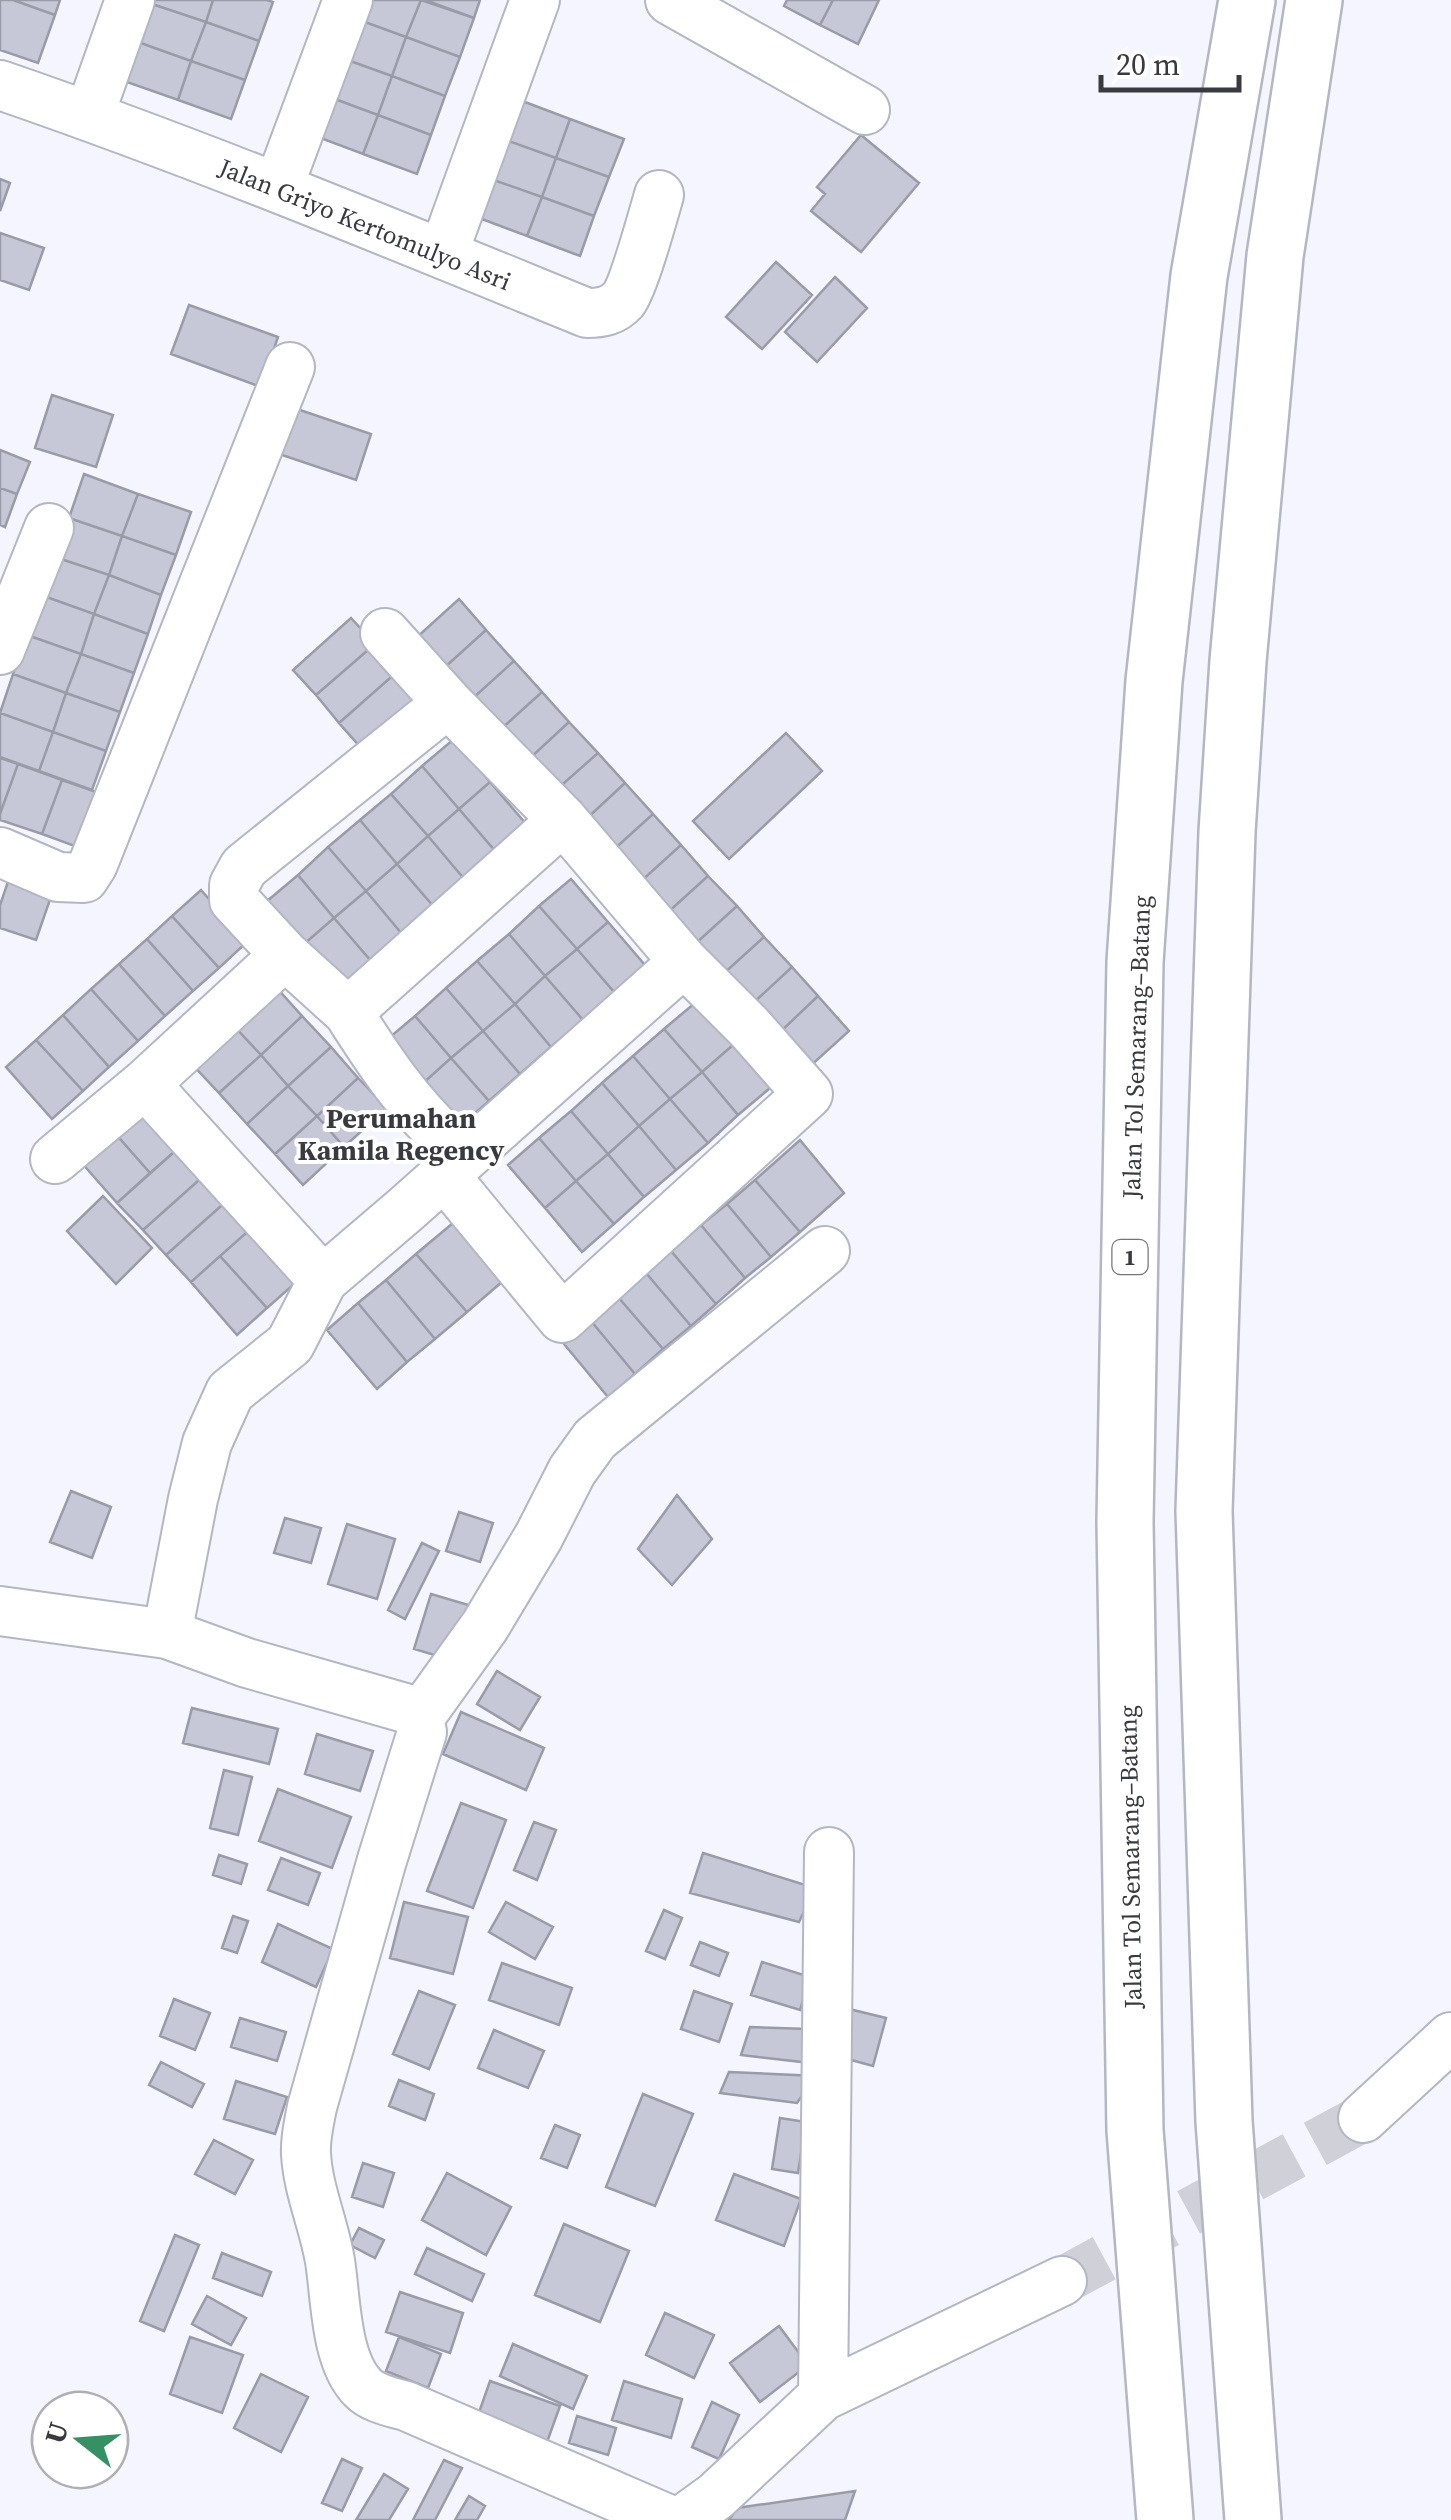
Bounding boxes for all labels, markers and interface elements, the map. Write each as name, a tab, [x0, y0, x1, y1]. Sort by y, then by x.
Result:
scale bar	[1101, 30, 1238, 92]
text: 20 m	[1116, 44, 1180, 85]
street label: Jalan Griyo Kertomulyo Asri	[213, 149, 516, 298]
street label: Jalan Tol Semarang–Batang	[1114, 895, 1158, 1200]
district label: Perumahan Kamila Regency	[298, 1099, 504, 1169]
road number: 1	[1112, 1240, 1148, 1274]
street label: Jalan Tol Semarang–Batang	[1110, 1705, 1150, 2010]
north arrow	[30, 2390, 130, 2490]
text: U	[35, 2417, 77, 2448]

